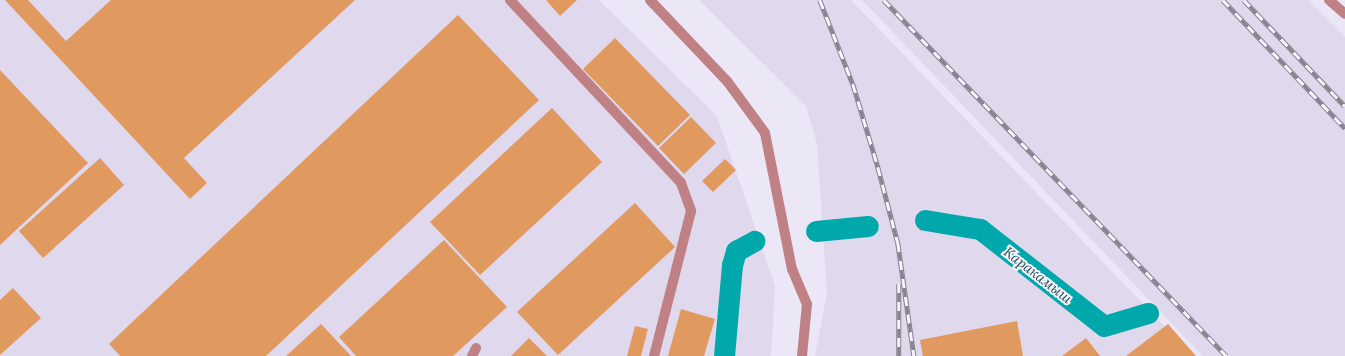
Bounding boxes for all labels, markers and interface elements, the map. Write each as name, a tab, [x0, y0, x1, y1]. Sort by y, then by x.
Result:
water label: Каракамыш	[1001, 243, 1075, 307]

